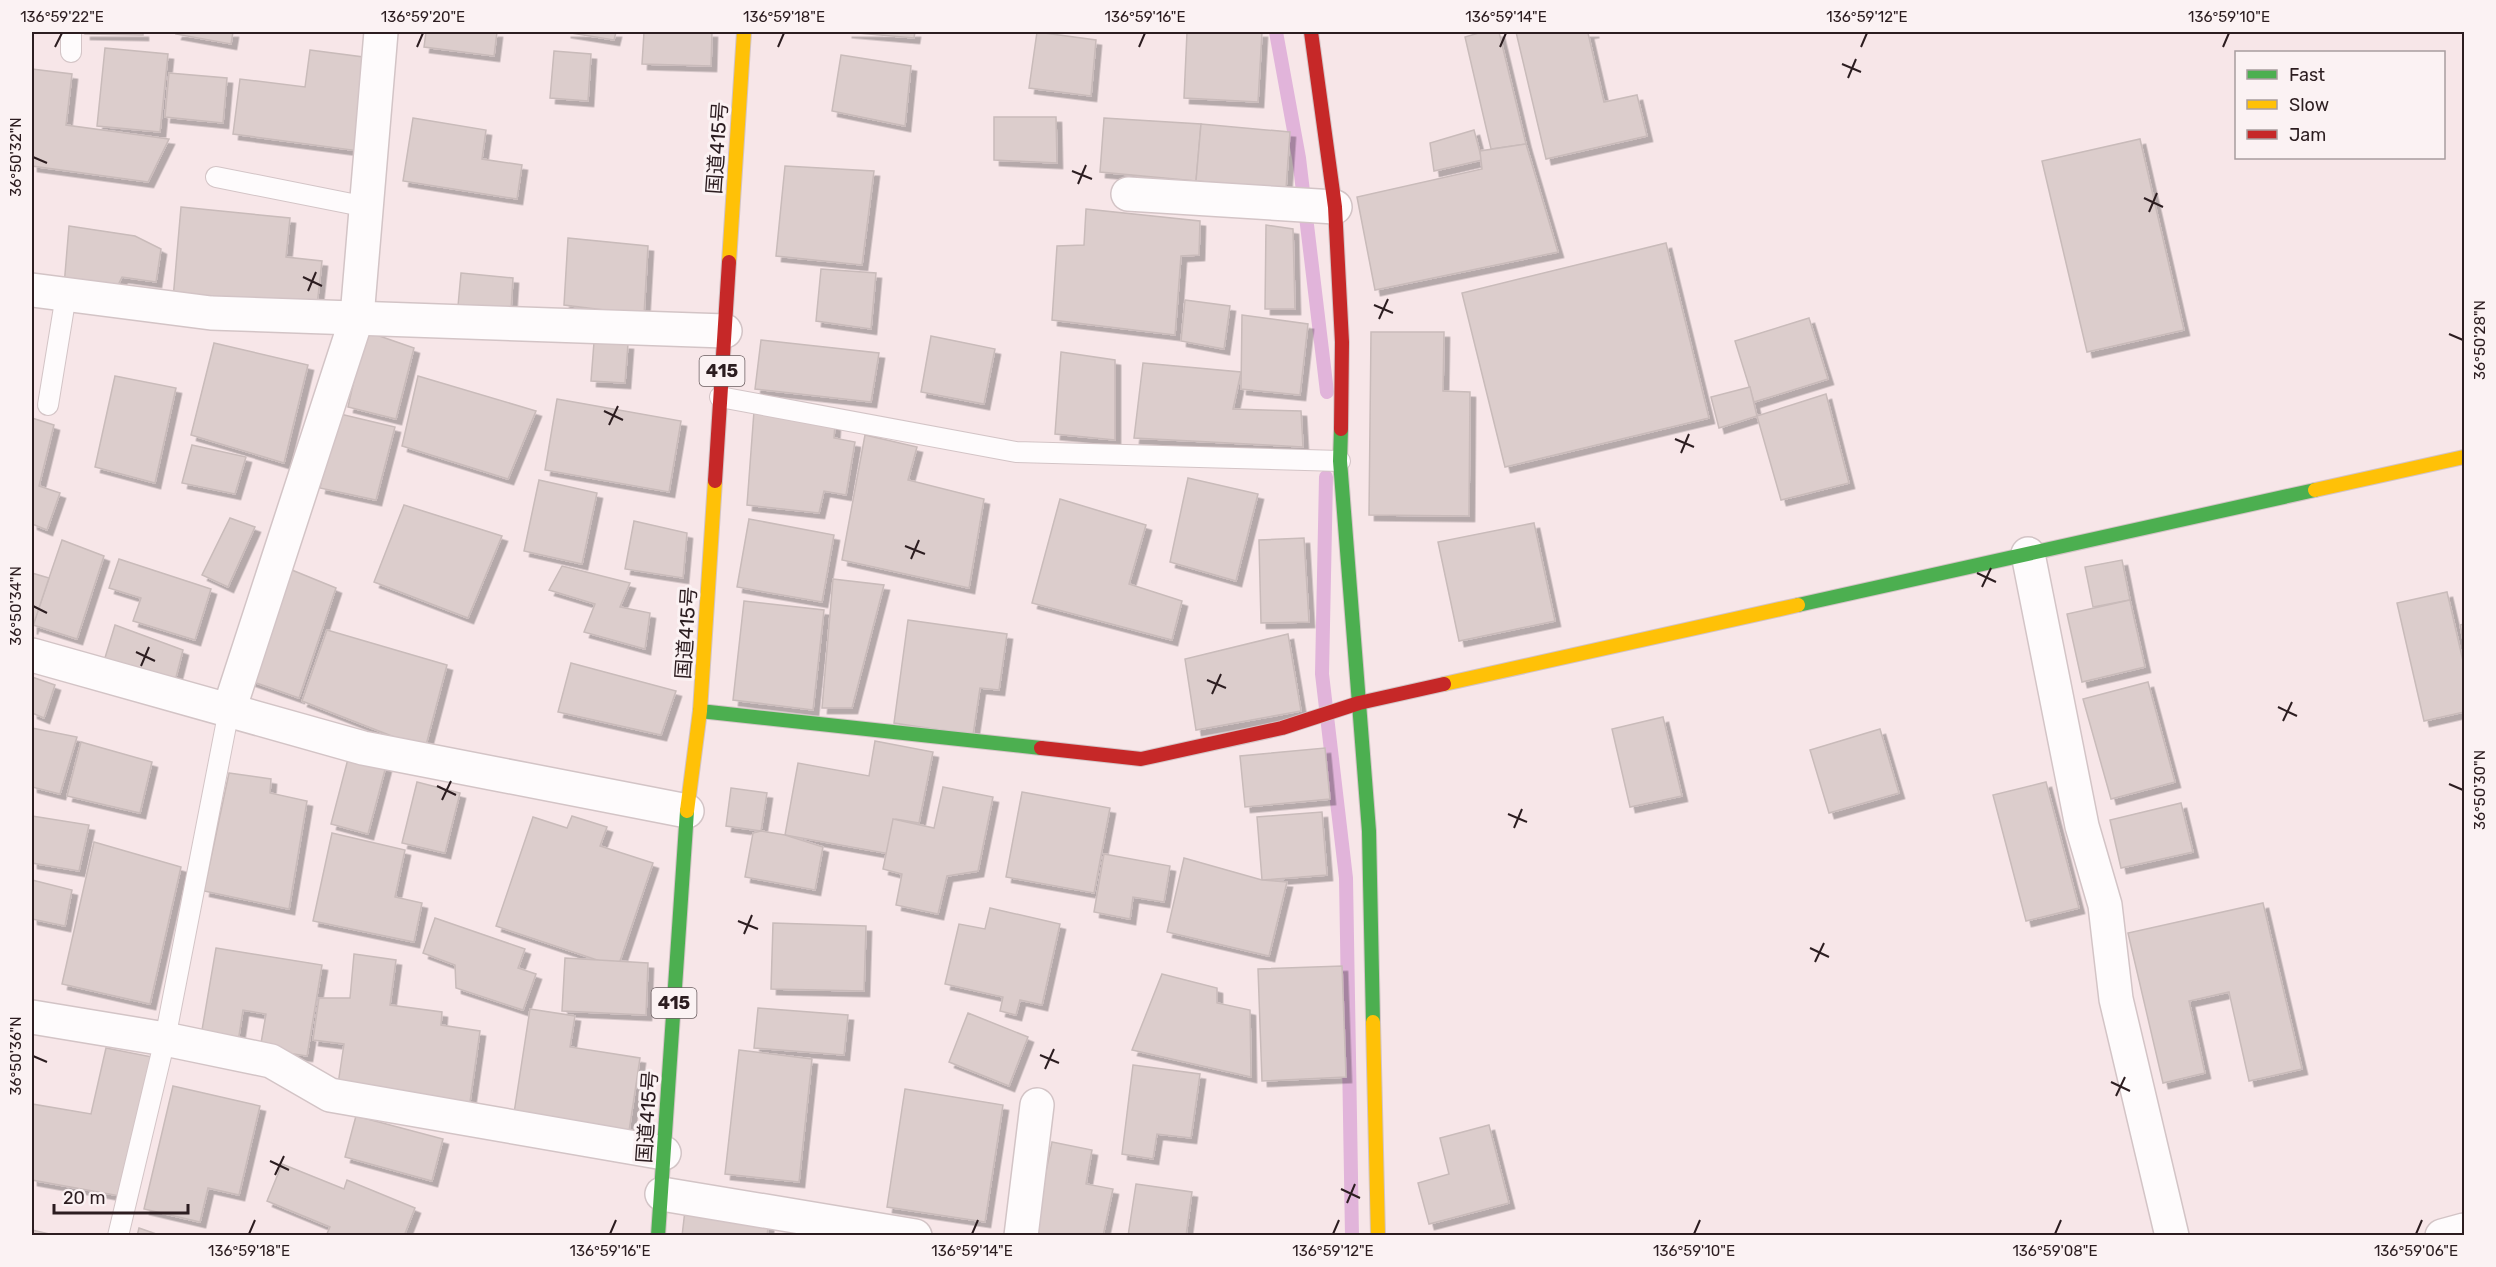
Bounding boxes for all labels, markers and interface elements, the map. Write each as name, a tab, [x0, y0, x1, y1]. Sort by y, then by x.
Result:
text: 136°59'22"E	[20, 8, 104, 26]
text: 136°59'20"E	[381, 8, 465, 26]
text: 136°59'18"E	[743, 8, 825, 26]
text: 136°59'16"E	[1105, 8, 1186, 26]
text: 136°59'14"E	[1465, 8, 1547, 26]
text: 136°59'12"E	[1826, 8, 1908, 26]
text: 136°59'10"E	[2188, 8, 2270, 26]
legend	[2235, 51, 2445, 159]
text: Fast	[2289, 64, 2325, 86]
text: Slow	[2289, 94, 2329, 116]
street label: 国道415号	[702, 101, 732, 195]
text: 36°50'32"N	[7, 117, 25, 197]
text: Jam	[2289, 124, 2326, 146]
text: 36°50'28"N	[2471, 300, 2489, 380]
road number: 415	[700, 356, 744, 386]
text: 36°50'34"N	[7, 566, 25, 646]
street label: 国道415号	[671, 586, 701, 680]
text: 36°50'30"N	[2471, 750, 2489, 830]
road number: 415	[652, 988, 696, 1018]
text: 36°50'36"N	[7, 1016, 25, 1096]
street label: 国道415号	[632, 1070, 662, 1164]
scale bar	[54, 1177, 188, 1215]
text: 20 m	[63, 1187, 105, 1209]
text: 136°59'18"E	[208, 1242, 290, 1260]
text: 136°59'16"E	[570, 1242, 651, 1260]
text: 136°59'14"E	[931, 1242, 1013, 1260]
text: 136°59'12"E	[1292, 1242, 1374, 1260]
text: 136°59'10"E	[1653, 1242, 1735, 1260]
text: 136°59'08"E	[2012, 1242, 2098, 1260]
text: 136°59'06"E	[2374, 1242, 2458, 1260]

